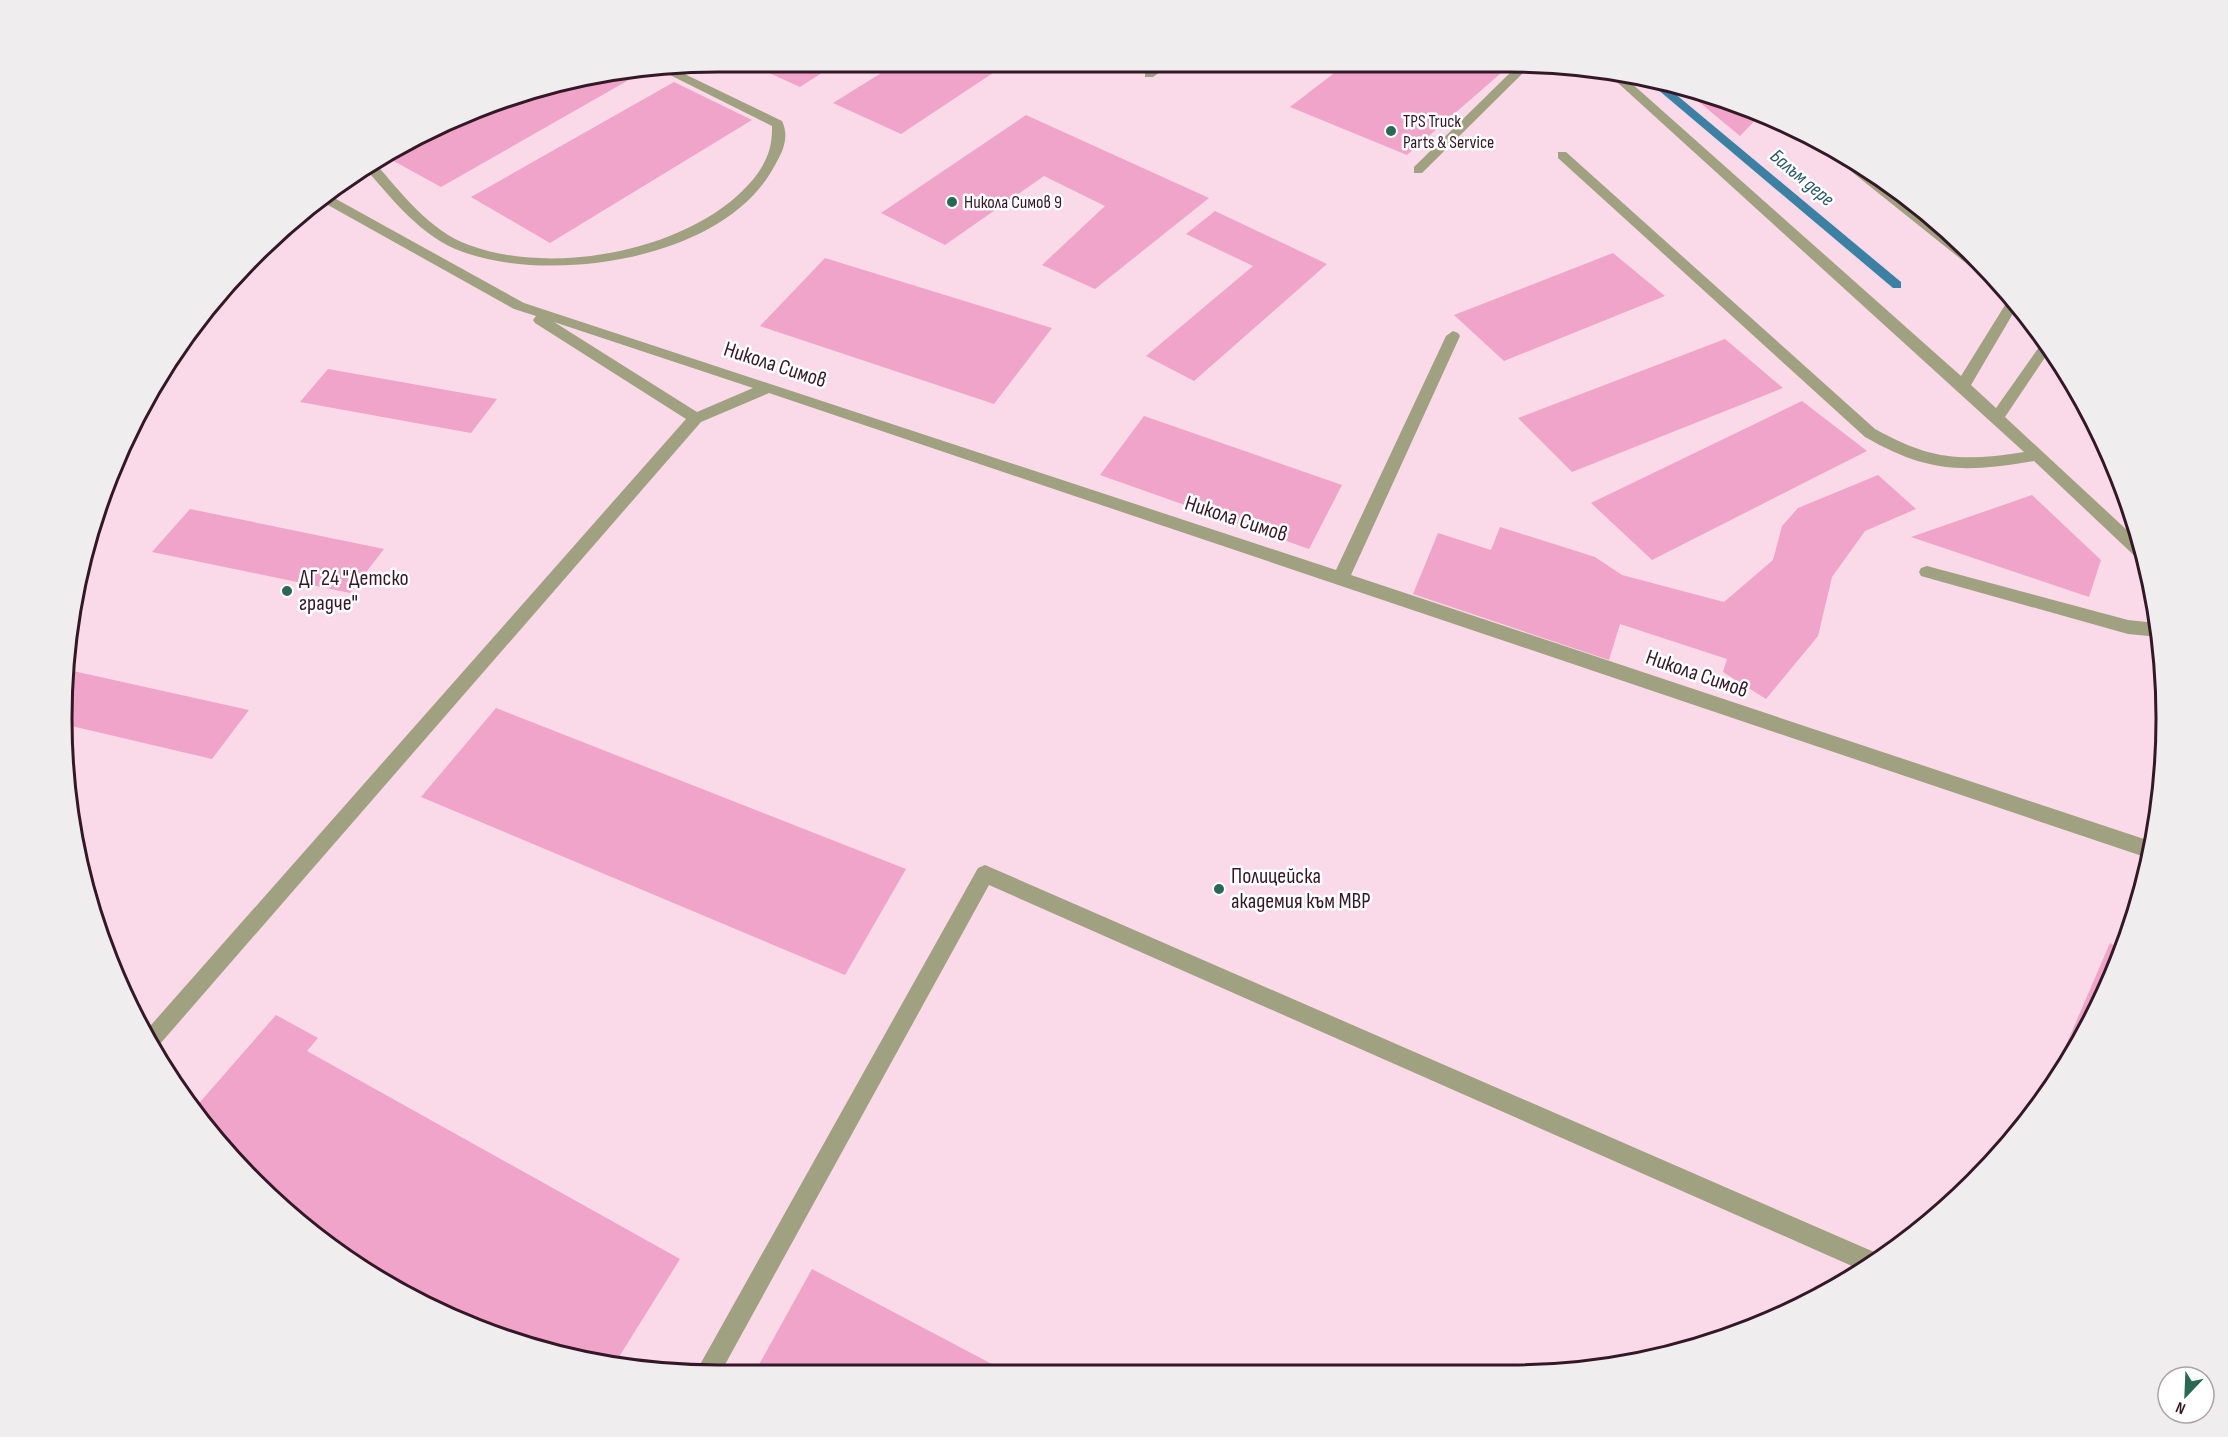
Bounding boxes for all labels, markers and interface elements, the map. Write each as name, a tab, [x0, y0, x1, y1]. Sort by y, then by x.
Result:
place label: TPS Truck Parts & Service	[1403, 111, 1494, 153]
marker: TPS Truck Parts & Service	[1384, 124, 1398, 138]
water label: Балъм дере	[1765, 144, 1839, 212]
place label: Никола Симов 9	[964, 192, 1062, 213]
marker: Никола Симов 9	[945, 195, 959, 209]
street label: Никола Симов	[720, 336, 830, 394]
street label: Никола Симов	[1181, 490, 1291, 548]
place label: ДГ 24 "Детско градче"	[299, 565, 409, 617]
marker: ДГ 24 "Детско градче"	[280, 584, 294, 598]
street label: Никола Симов	[1642, 644, 1752, 704]
place label: Полицейска академия към МВР	[1231, 863, 1371, 915]
marker: Полицейска академия към МВР	[1212, 882, 1226, 896]
north arrow	[2156, 1365, 2216, 1425]
text: N	[2173, 1397, 2188, 1418]

